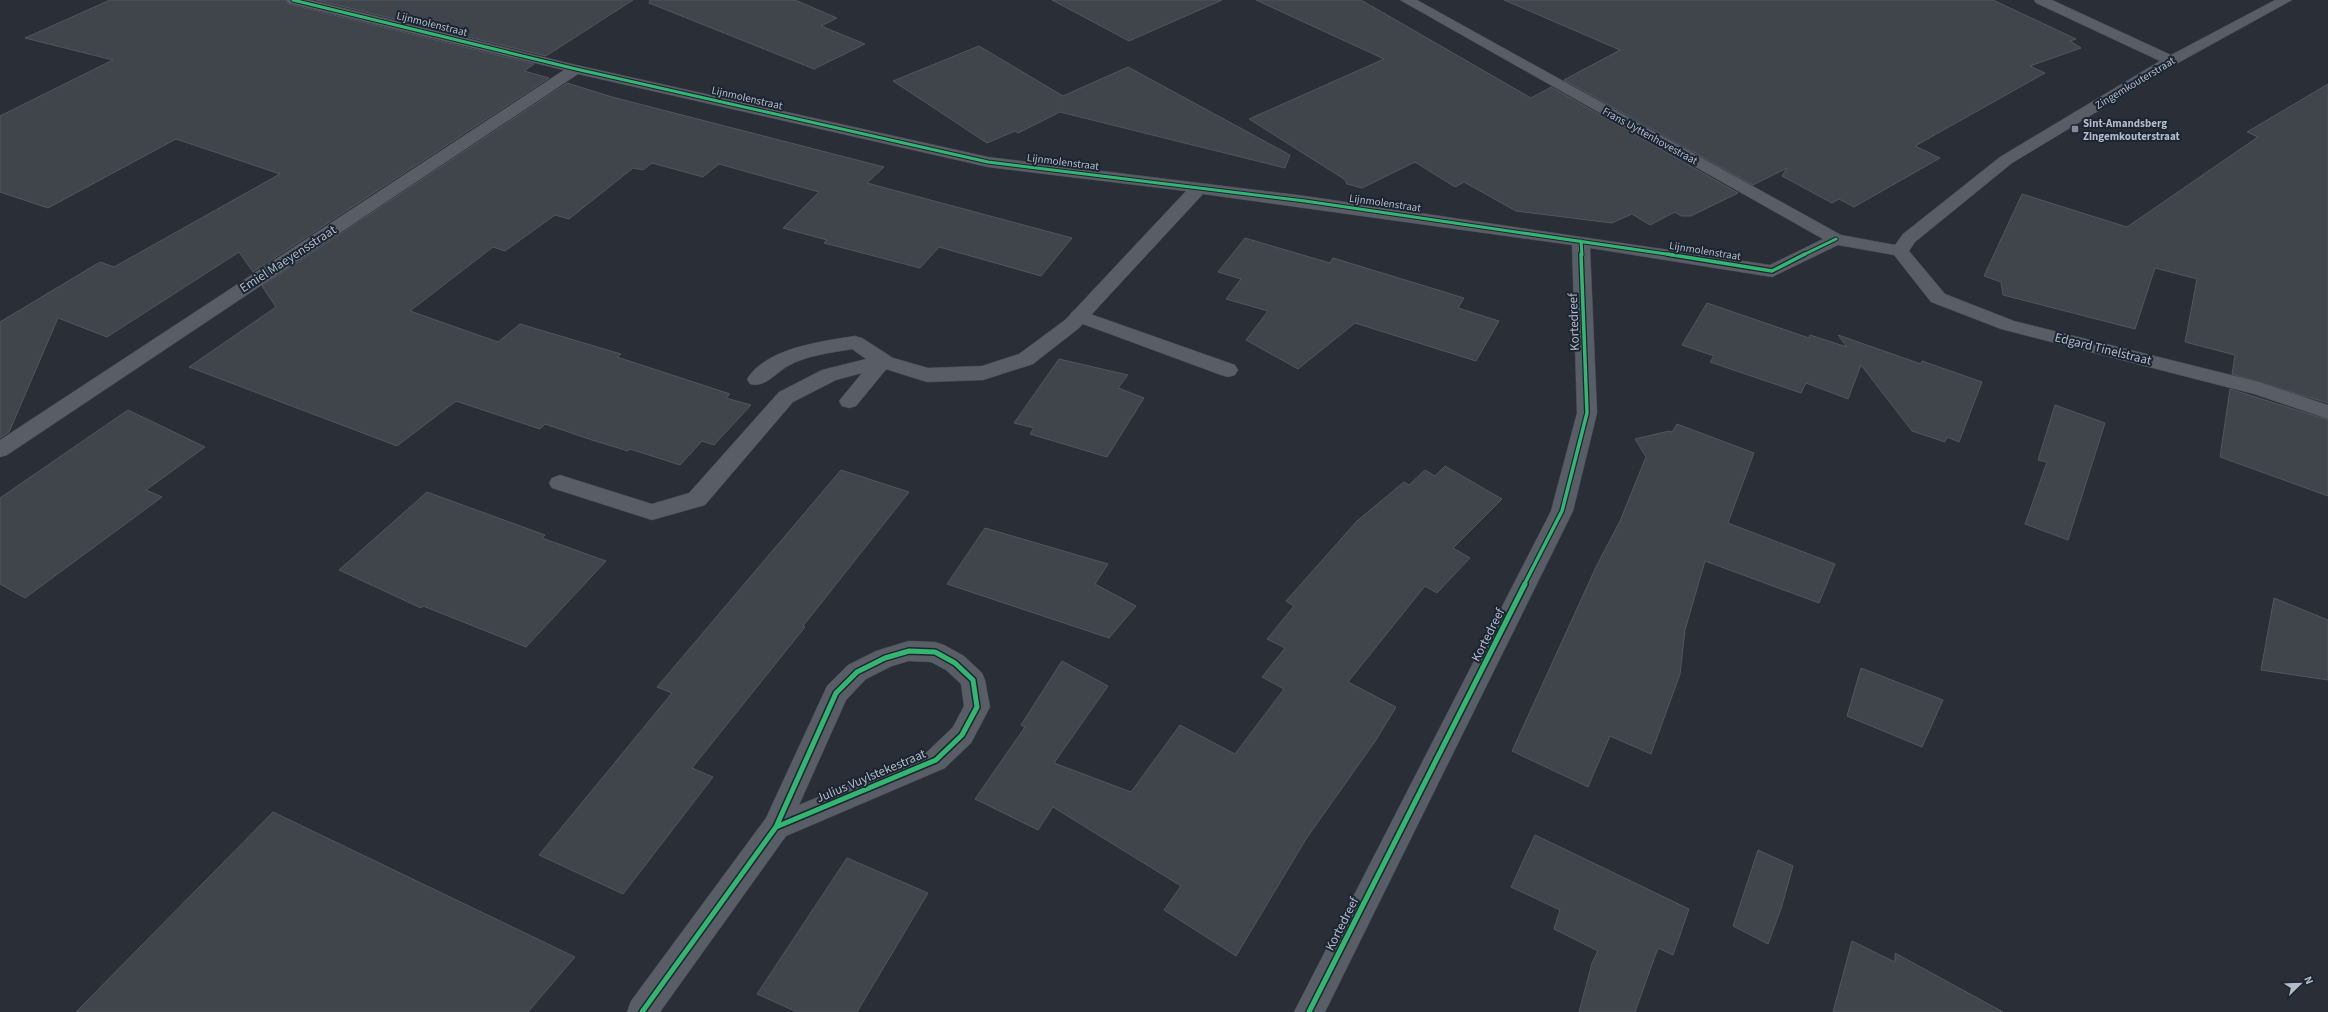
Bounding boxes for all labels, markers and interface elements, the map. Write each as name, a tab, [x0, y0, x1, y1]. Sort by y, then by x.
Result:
street label: Lijnmolenstraat	[395, 8, 469, 40]
street label: Zingemkouterstraat	[2092, 53, 2178, 113]
street label: Lijnmolenstraat	[710, 83, 784, 114]
street label: Frans Uyttenhovestraat	[1600, 104, 1701, 169]
place label: Sint-Amandsberg Zingemkouterstraat	[2083, 116, 2180, 144]
marker: Sint-Amandsberg Zingemkouterstraat	[2070, 124, 2080, 134]
street label: Lijnmolenstraat	[1026, 150, 1100, 174]
street label: Lijnmolenstraat	[1348, 191, 1422, 216]
street label: Emiel Maeyensstraat	[236, 221, 340, 297]
street label: Lijnmolenstraat	[1668, 238, 1742, 264]
street label: Kortedreef	[1564, 292, 1584, 351]
street label: Edgard Tinelstraat	[2053, 328, 2154, 370]
street label: Kortedreef	[1467, 604, 1510, 665]
street label: Julius Vuylstekestraat	[813, 745, 929, 807]
street label: Kortedreef	[1321, 893, 1364, 954]
north arrow	[2280, 964, 2320, 1004]
text: N	[2300, 974, 2317, 987]

